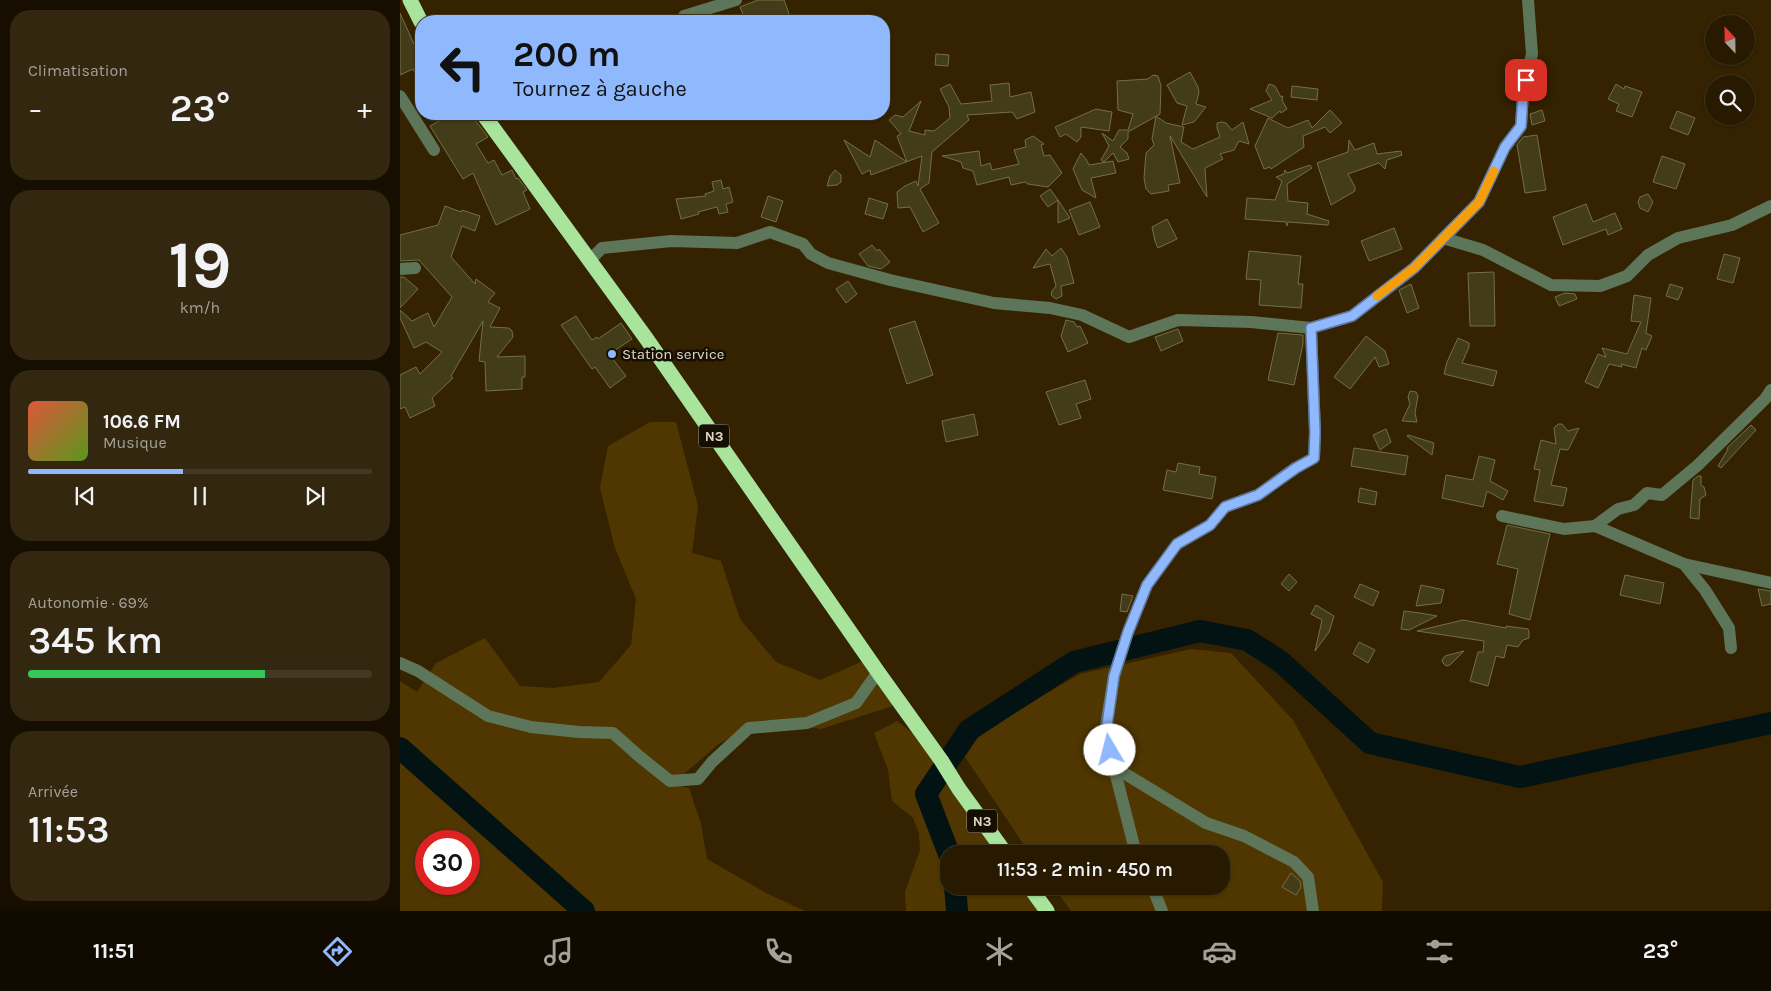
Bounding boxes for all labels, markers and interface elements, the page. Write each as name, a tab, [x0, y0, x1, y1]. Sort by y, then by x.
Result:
north arrow	[1705, 15, 1755, 65]
map controls	[1705, 15, 1755, 125]
text: 200 m	[513, 34, 621, 75]
icon: left	[430, 35, 495, 100]
pin	[1505, 59, 1547, 101]
text: Climatisation	[28, 61, 128, 80]
icon: arrive	[1512, 66, 1540, 94]
button: search	[1705, 75, 1755, 125]
text: Tournez à gauche	[513, 76, 687, 102]
text: 23°	[170, 86, 230, 131]
text: −	[28, 92, 43, 125]
text: +	[357, 92, 372, 125]
text: 19	[169, 227, 231, 303]
text: km/h	[180, 298, 220, 317]
place label: Station service	[622, 345, 724, 363]
marker: Station service	[606, 348, 618, 360]
text: 106.6 FM	[103, 411, 181, 433]
road number: N3	[699, 424, 729, 448]
text: Musique	[103, 433, 167, 452]
icon: previous	[71, 482, 99, 510]
icon: pause	[186, 482, 214, 510]
icon: next	[301, 482, 329, 510]
text: Autonomie · 69%	[28, 593, 149, 612]
text: 345 km	[28, 618, 163, 663]
position arrow	[1083, 723, 1135, 775]
text: Arrivée	[28, 782, 78, 801]
text: 11:53	[28, 807, 110, 852]
road number: N3	[967, 809, 997, 832]
speed limit sign: 30	[415, 830, 480, 895]
text: 11:53 · 2 min · 450 m	[997, 859, 1173, 881]
icon: directions	[320, 934, 355, 969]
icon: music	[541, 934, 576, 969]
icon: phone	[761, 934, 796, 969]
icon: climate	[982, 934, 1017, 969]
icon: car	[1202, 934, 1237, 969]
icon: filters	[1422, 934, 1457, 969]
text: 11:51	[93, 938, 135, 964]
text: 23°	[1643, 938, 1678, 964]

